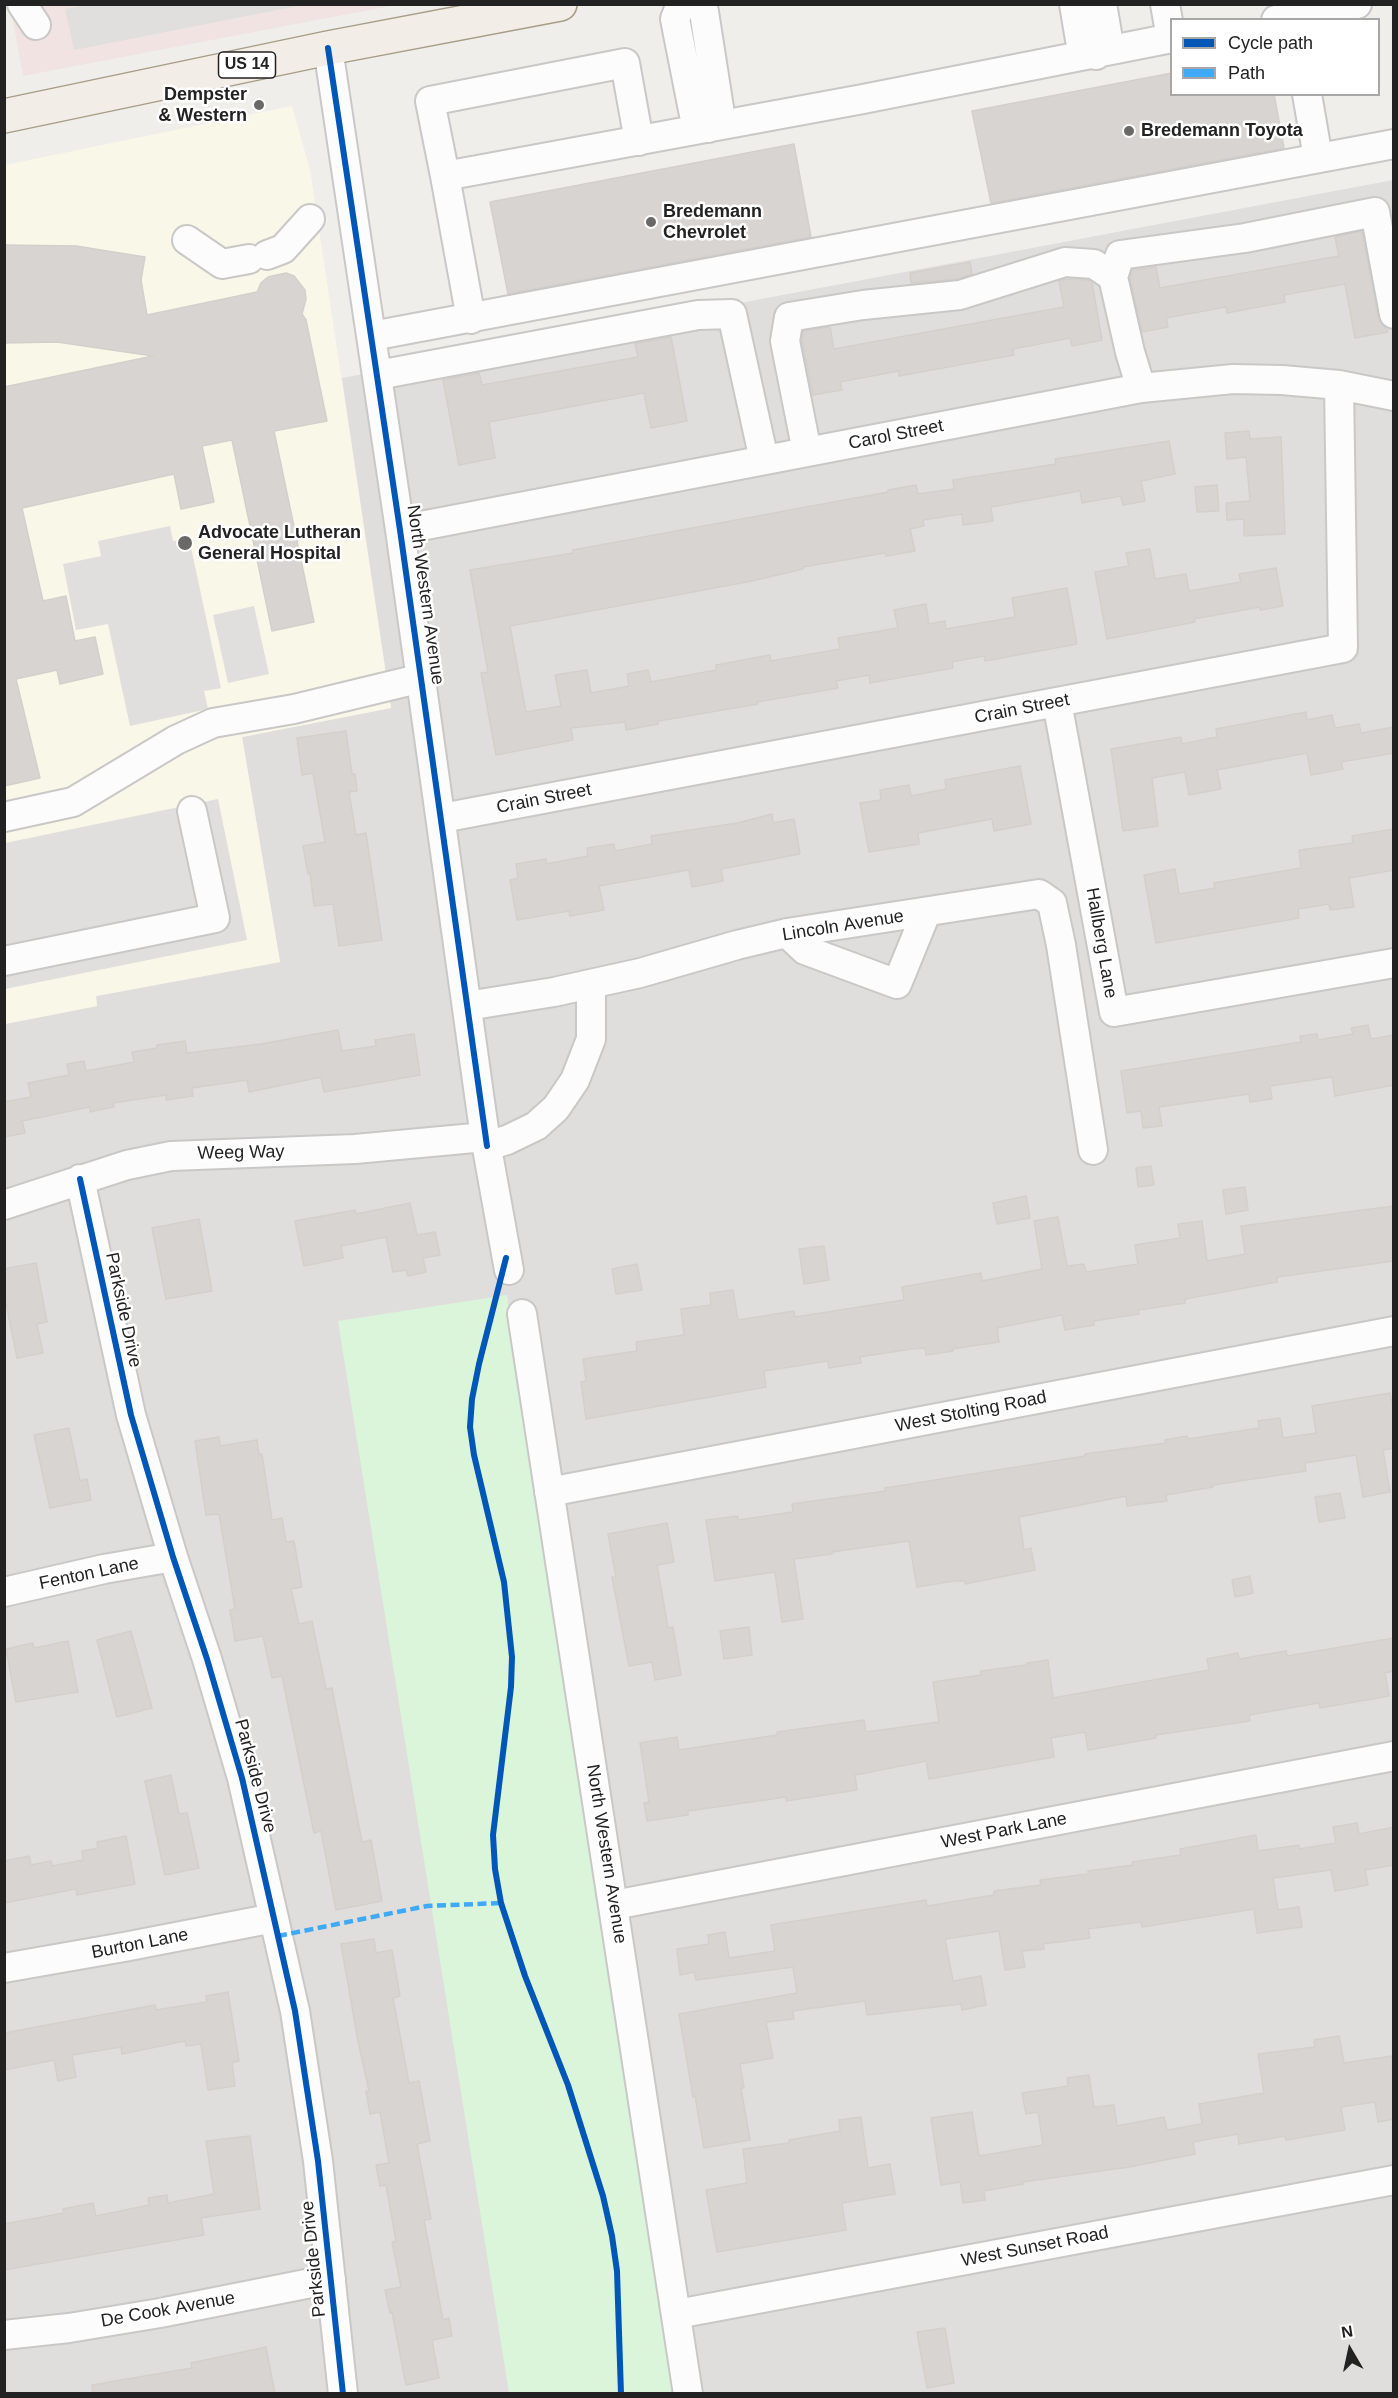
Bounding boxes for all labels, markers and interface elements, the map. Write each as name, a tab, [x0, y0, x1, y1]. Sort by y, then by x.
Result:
legend	[1170, 18, 1380, 96]
text: Cycle path	[1228, 33, 1313, 53]
road number: US 14	[218, 52, 276, 78]
text: Path	[1228, 63, 1265, 83]
place label: Dempster & Western	[158, 84, 247, 127]
marker: Dempster & Western	[252, 98, 266, 112]
place label: Bredemann Toyota	[1141, 120, 1303, 142]
marker: Bredemann Toyota	[1122, 124, 1136, 138]
place label: Bredemann Chevrolet	[663, 201, 762, 244]
marker: Bredemann Chevrolet	[644, 215, 658, 229]
street label: Carol Street	[847, 415, 945, 455]
street label: North Western Avenue	[402, 504, 448, 686]
place label: Advocate Lutheran General Hospital	[198, 522, 361, 564]
marker: Advocate Lutheran General Hospital	[176, 534, 194, 552]
street label: Crain Street	[973, 689, 1071, 729]
street label: Crain Street	[495, 779, 593, 819]
street label: Hallberg Lane	[1081, 886, 1121, 1000]
street label: Lincoln Avenue	[781, 906, 905, 946]
street label: Weeg Way	[197, 1141, 285, 1165]
street label: Parkside Drive	[100, 1251, 146, 1369]
street label: West Stolting Road	[893, 1387, 1049, 1437]
street label: Fenton Lane	[37, 1553, 141, 1595]
street label: Parkside Drive	[229, 1717, 281, 1835]
street label: North Western Avenue	[581, 1763, 631, 1945]
street label: West Park Lane	[939, 1808, 1069, 1854]
street label: Burton Lane	[90, 1924, 190, 1964]
street label: Parkside Drive	[297, 2200, 331, 2318]
street label: West Sunset Road	[959, 2222, 1111, 2272]
street label: De Cook Avenue	[99, 2288, 237, 2332]
north arrow	[1320, 2320, 1380, 2380]
text: N	[1340, 2322, 1354, 2341]

